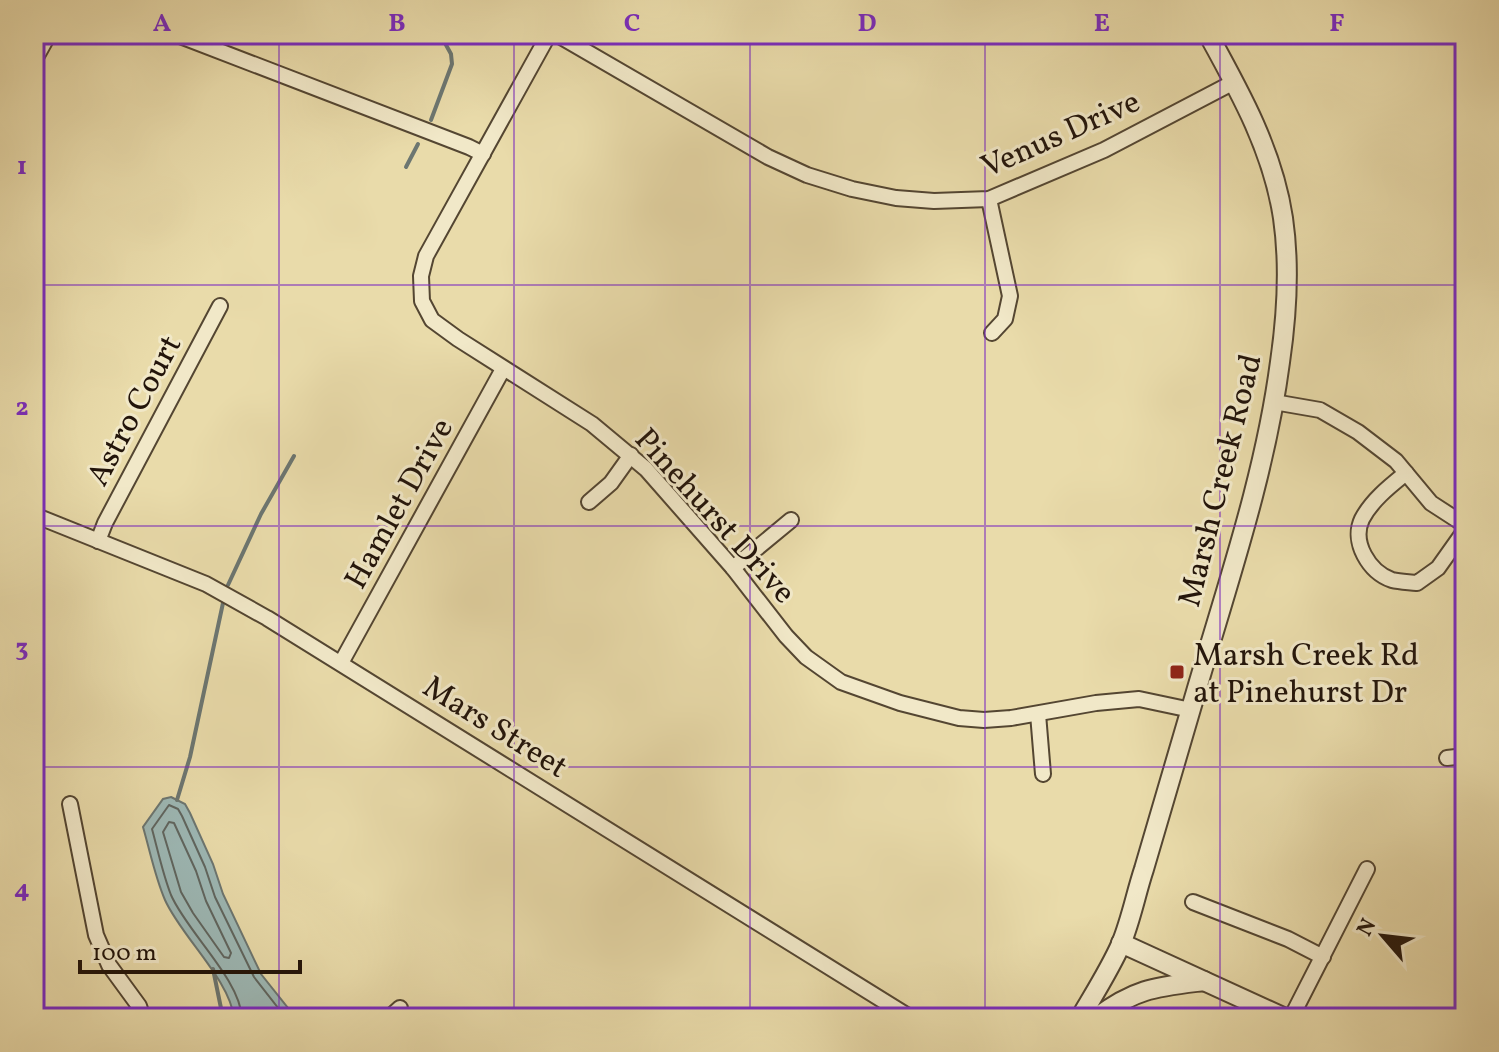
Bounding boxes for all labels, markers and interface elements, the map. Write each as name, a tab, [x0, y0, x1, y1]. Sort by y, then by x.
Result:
text: A	[153, 6, 172, 42]
text: B	[388, 6, 406, 42]
text: C	[624, 6, 640, 42]
text: D	[857, 6, 877, 42]
text: E	[1094, 6, 1110, 42]
text: F	[1329, 6, 1345, 42]
street label: Venus Drive	[975, 81, 1148, 190]
text: 1	[17, 149, 27, 185]
street label: Astro Court	[78, 328, 194, 495]
street label: Marsh Creek Road	[1169, 350, 1275, 612]
text: 2	[15, 390, 29, 426]
street label: Hamlet Drive	[336, 411, 466, 598]
street label: Pinehurst Drive	[623, 420, 805, 614]
text: 3	[15, 631, 29, 667]
place label: Marsh Creek Rd at Pinehurst Dr	[1193, 635, 1419, 716]
marker: Marsh Creek Rd at Pinehurst Dr	[1168, 663, 1186, 681]
street label: Mars Street	[414, 667, 575, 790]
text: 4	[14, 872, 30, 908]
north arrow	[1343, 896, 1423, 976]
text: N	[1350, 913, 1385, 942]
scale bar	[80, 924, 300, 974]
text: 100 m	[92, 937, 157, 971]

